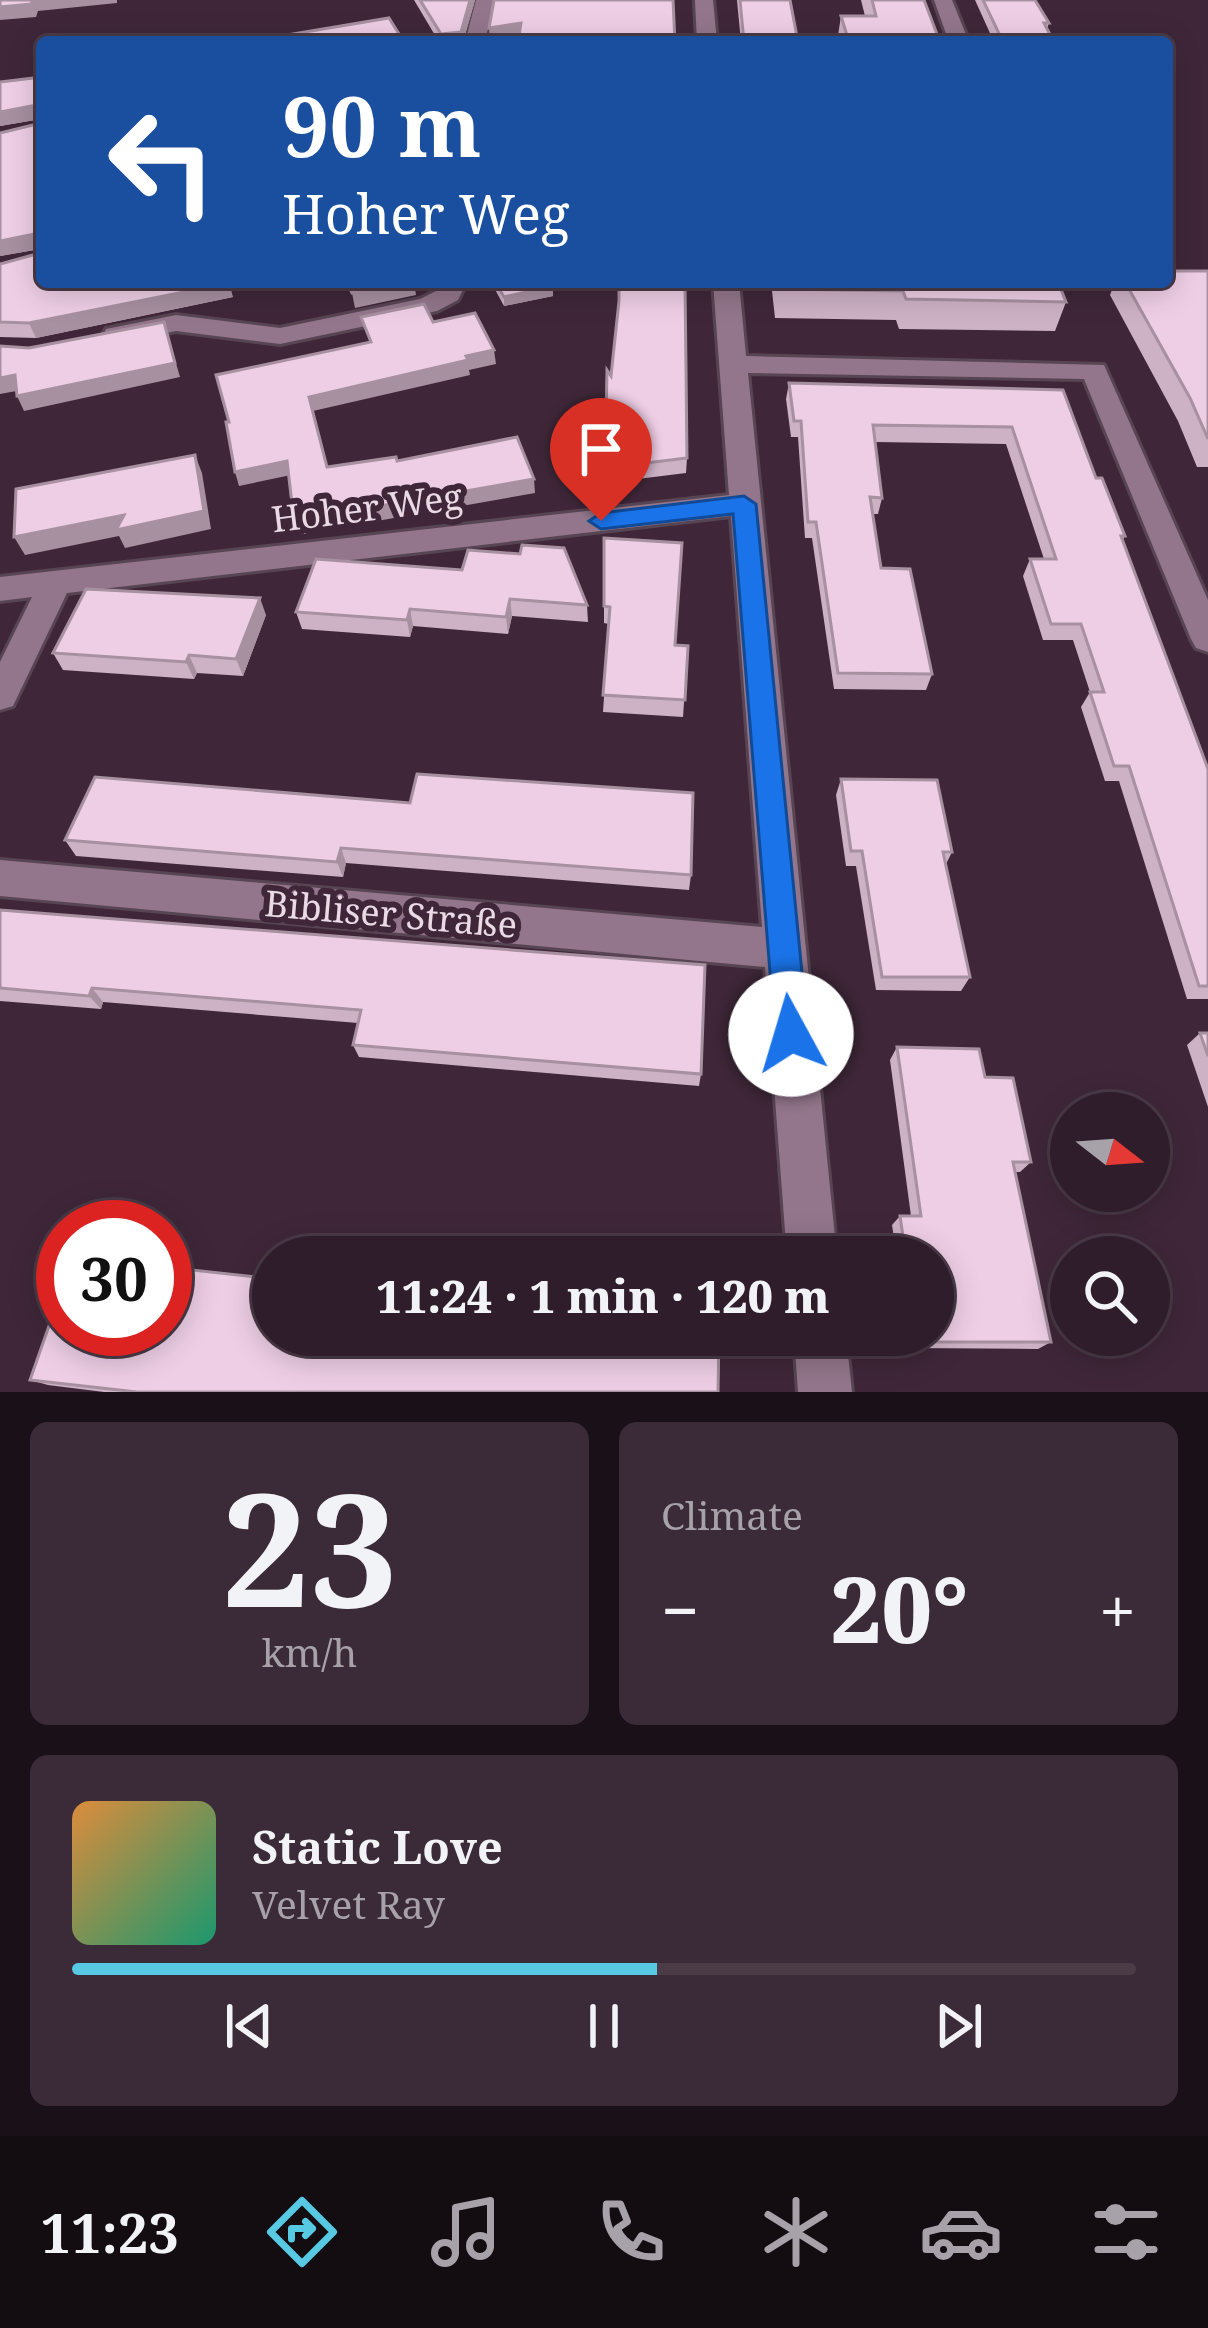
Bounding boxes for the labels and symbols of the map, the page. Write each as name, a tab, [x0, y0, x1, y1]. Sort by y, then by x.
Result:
pin	[550, 398, 652, 521]
street label: Hoher Weg	[269, 471, 465, 544]
street label: Bibliser Straße	[263, 878, 519, 949]
position arrow	[728, 971, 854, 1097]
north arrow	[1050, 1092, 1170, 1212]
speed limit sign: 30	[36, 1200, 192, 1356]

